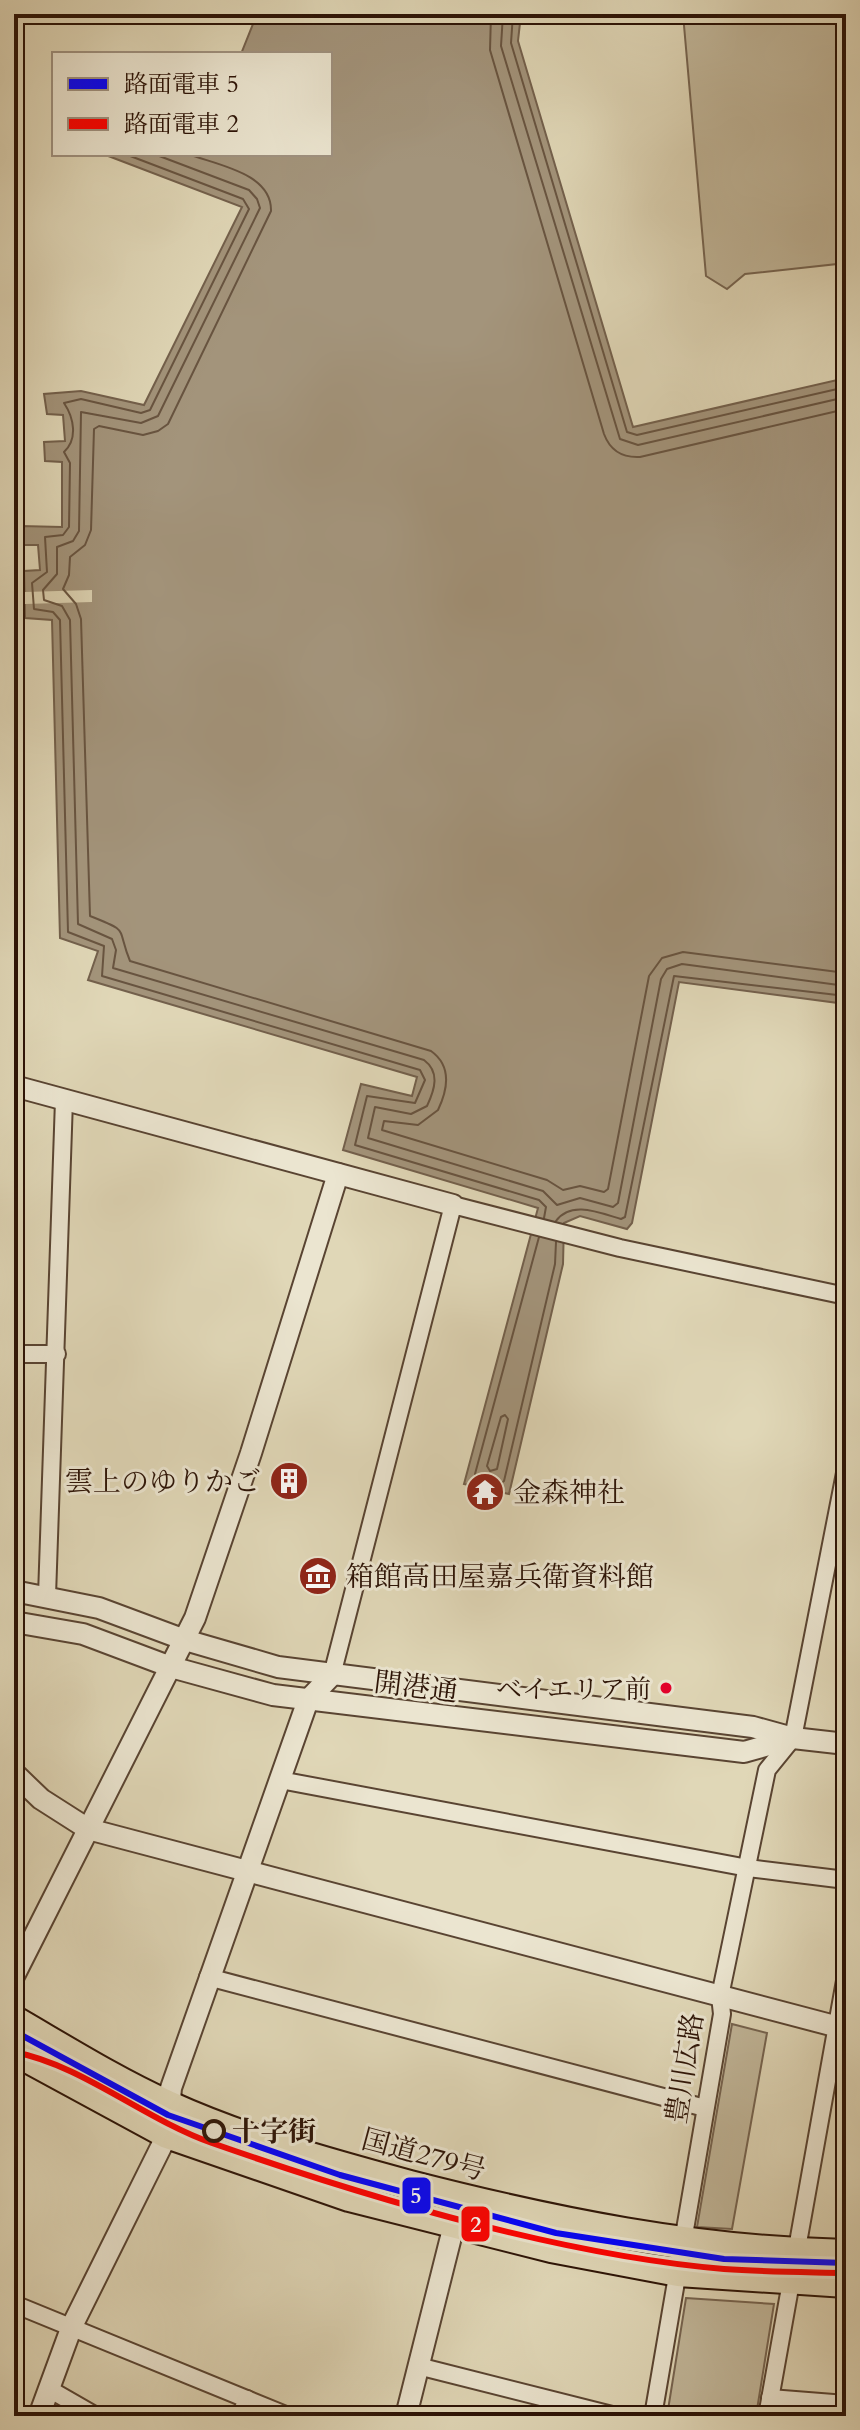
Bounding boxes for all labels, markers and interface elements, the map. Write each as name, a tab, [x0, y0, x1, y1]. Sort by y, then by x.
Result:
legend	[52, 52, 332, 156]
text: 路面電車 5	[124, 68, 239, 101]
text: 路面電車 2	[124, 108, 239, 141]
building icon: 雲上のゆりかご	[268, 1460, 310, 1502]
place label: 雲上のゆりかご	[65, 1463, 261, 1501]
temple icon: 金森神社	[464, 1471, 506, 1513]
place label: 金森神社	[513, 1474, 625, 1512]
museum icon: 箱館高田屋嘉兵衛資料館	[297, 1555, 339, 1597]
place label: 箱館高田屋嘉兵衛資料館	[346, 1558, 654, 1596]
street label: 開港通	[372, 1663, 460, 1711]
place label: ベイエリア前	[496, 1672, 651, 1707]
marker: ベイエリア前	[658, 1680, 674, 1696]
street label: 豊川広路	[657, 2010, 713, 2126]
place label: 十字街	[232, 2113, 316, 2151]
marker: 十字街	[203, 2120, 225, 2142]
street label: 国道279号	[357, 2120, 490, 2190]
line badge: 5	[401, 2176, 432, 2215]
text: 5	[410, 2181, 422, 2211]
line badge: 2	[460, 2205, 491, 2243]
text: 2	[470, 2210, 482, 2240]

